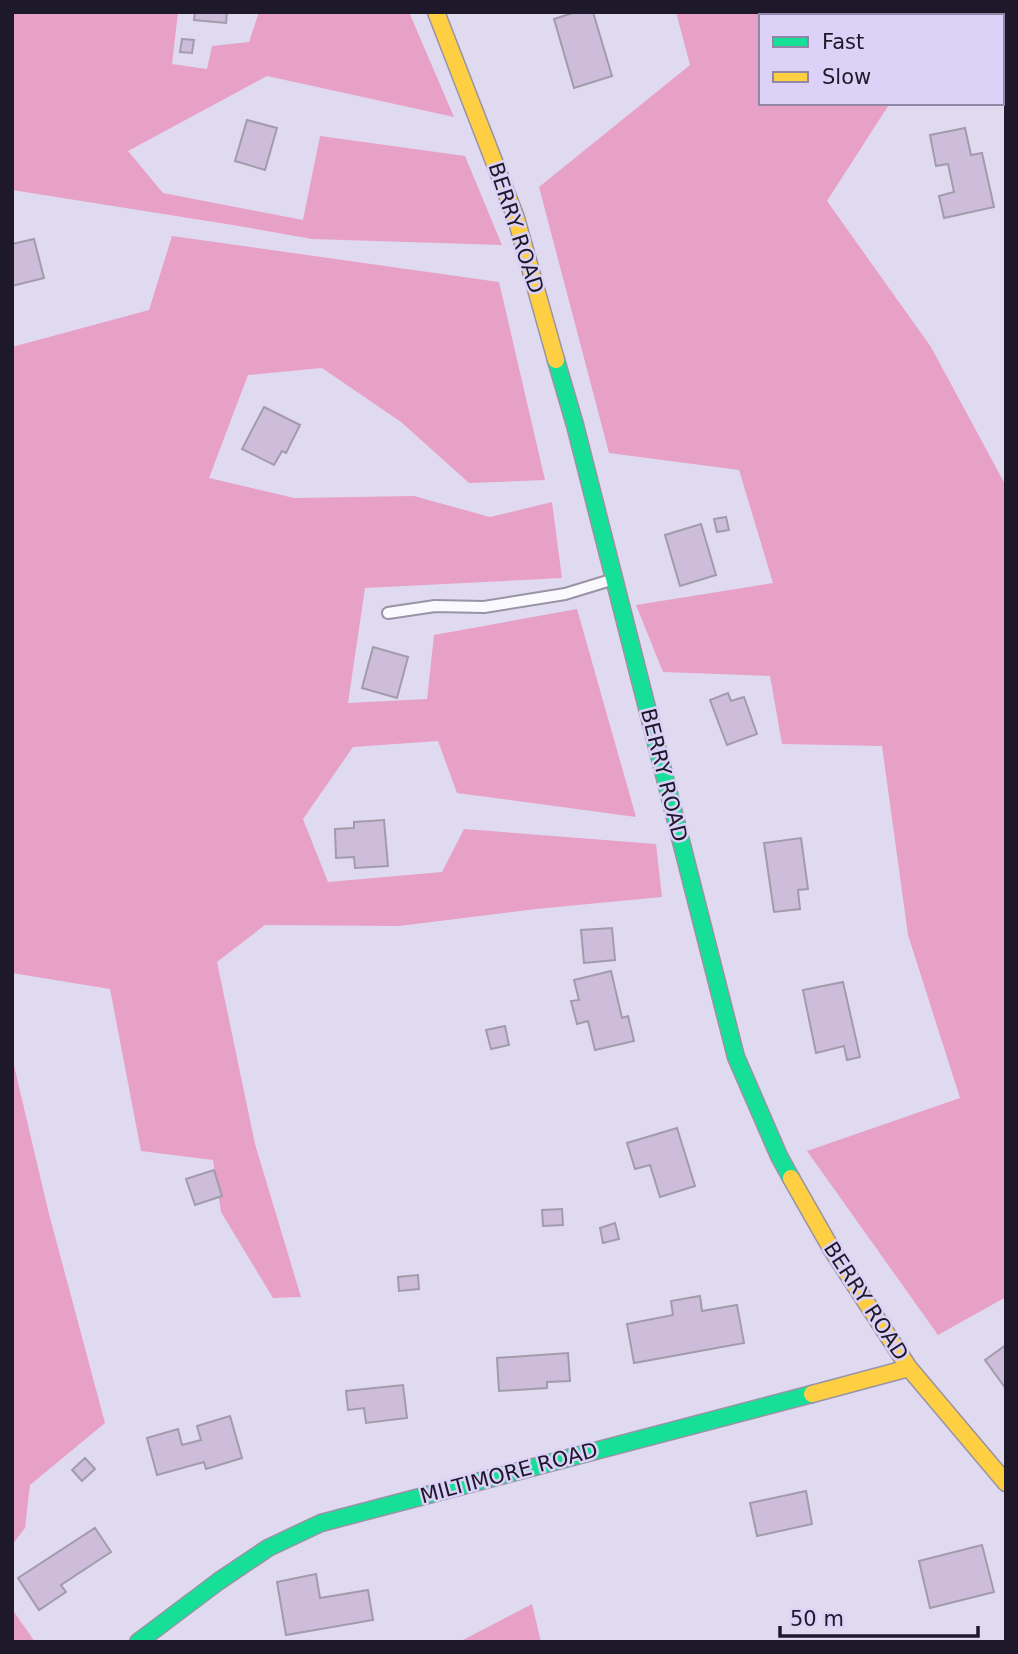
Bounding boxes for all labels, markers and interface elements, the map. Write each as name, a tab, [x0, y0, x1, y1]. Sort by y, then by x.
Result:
legend	[759, 14, 1004, 105]
text: Fast	[822, 30, 864, 54]
text: Slow	[822, 65, 871, 89]
street label: BERRY ROAD	[484, 159, 548, 297]
street label: BERRY ROAD	[636, 706, 692, 844]
street label: BERRY ROAD	[819, 1237, 913, 1365]
street label: MILTIMORE ROAD	[418, 1438, 600, 1508]
scale bar	[780, 1594, 978, 1638]
text: 50 m	[790, 1607, 844, 1631]

